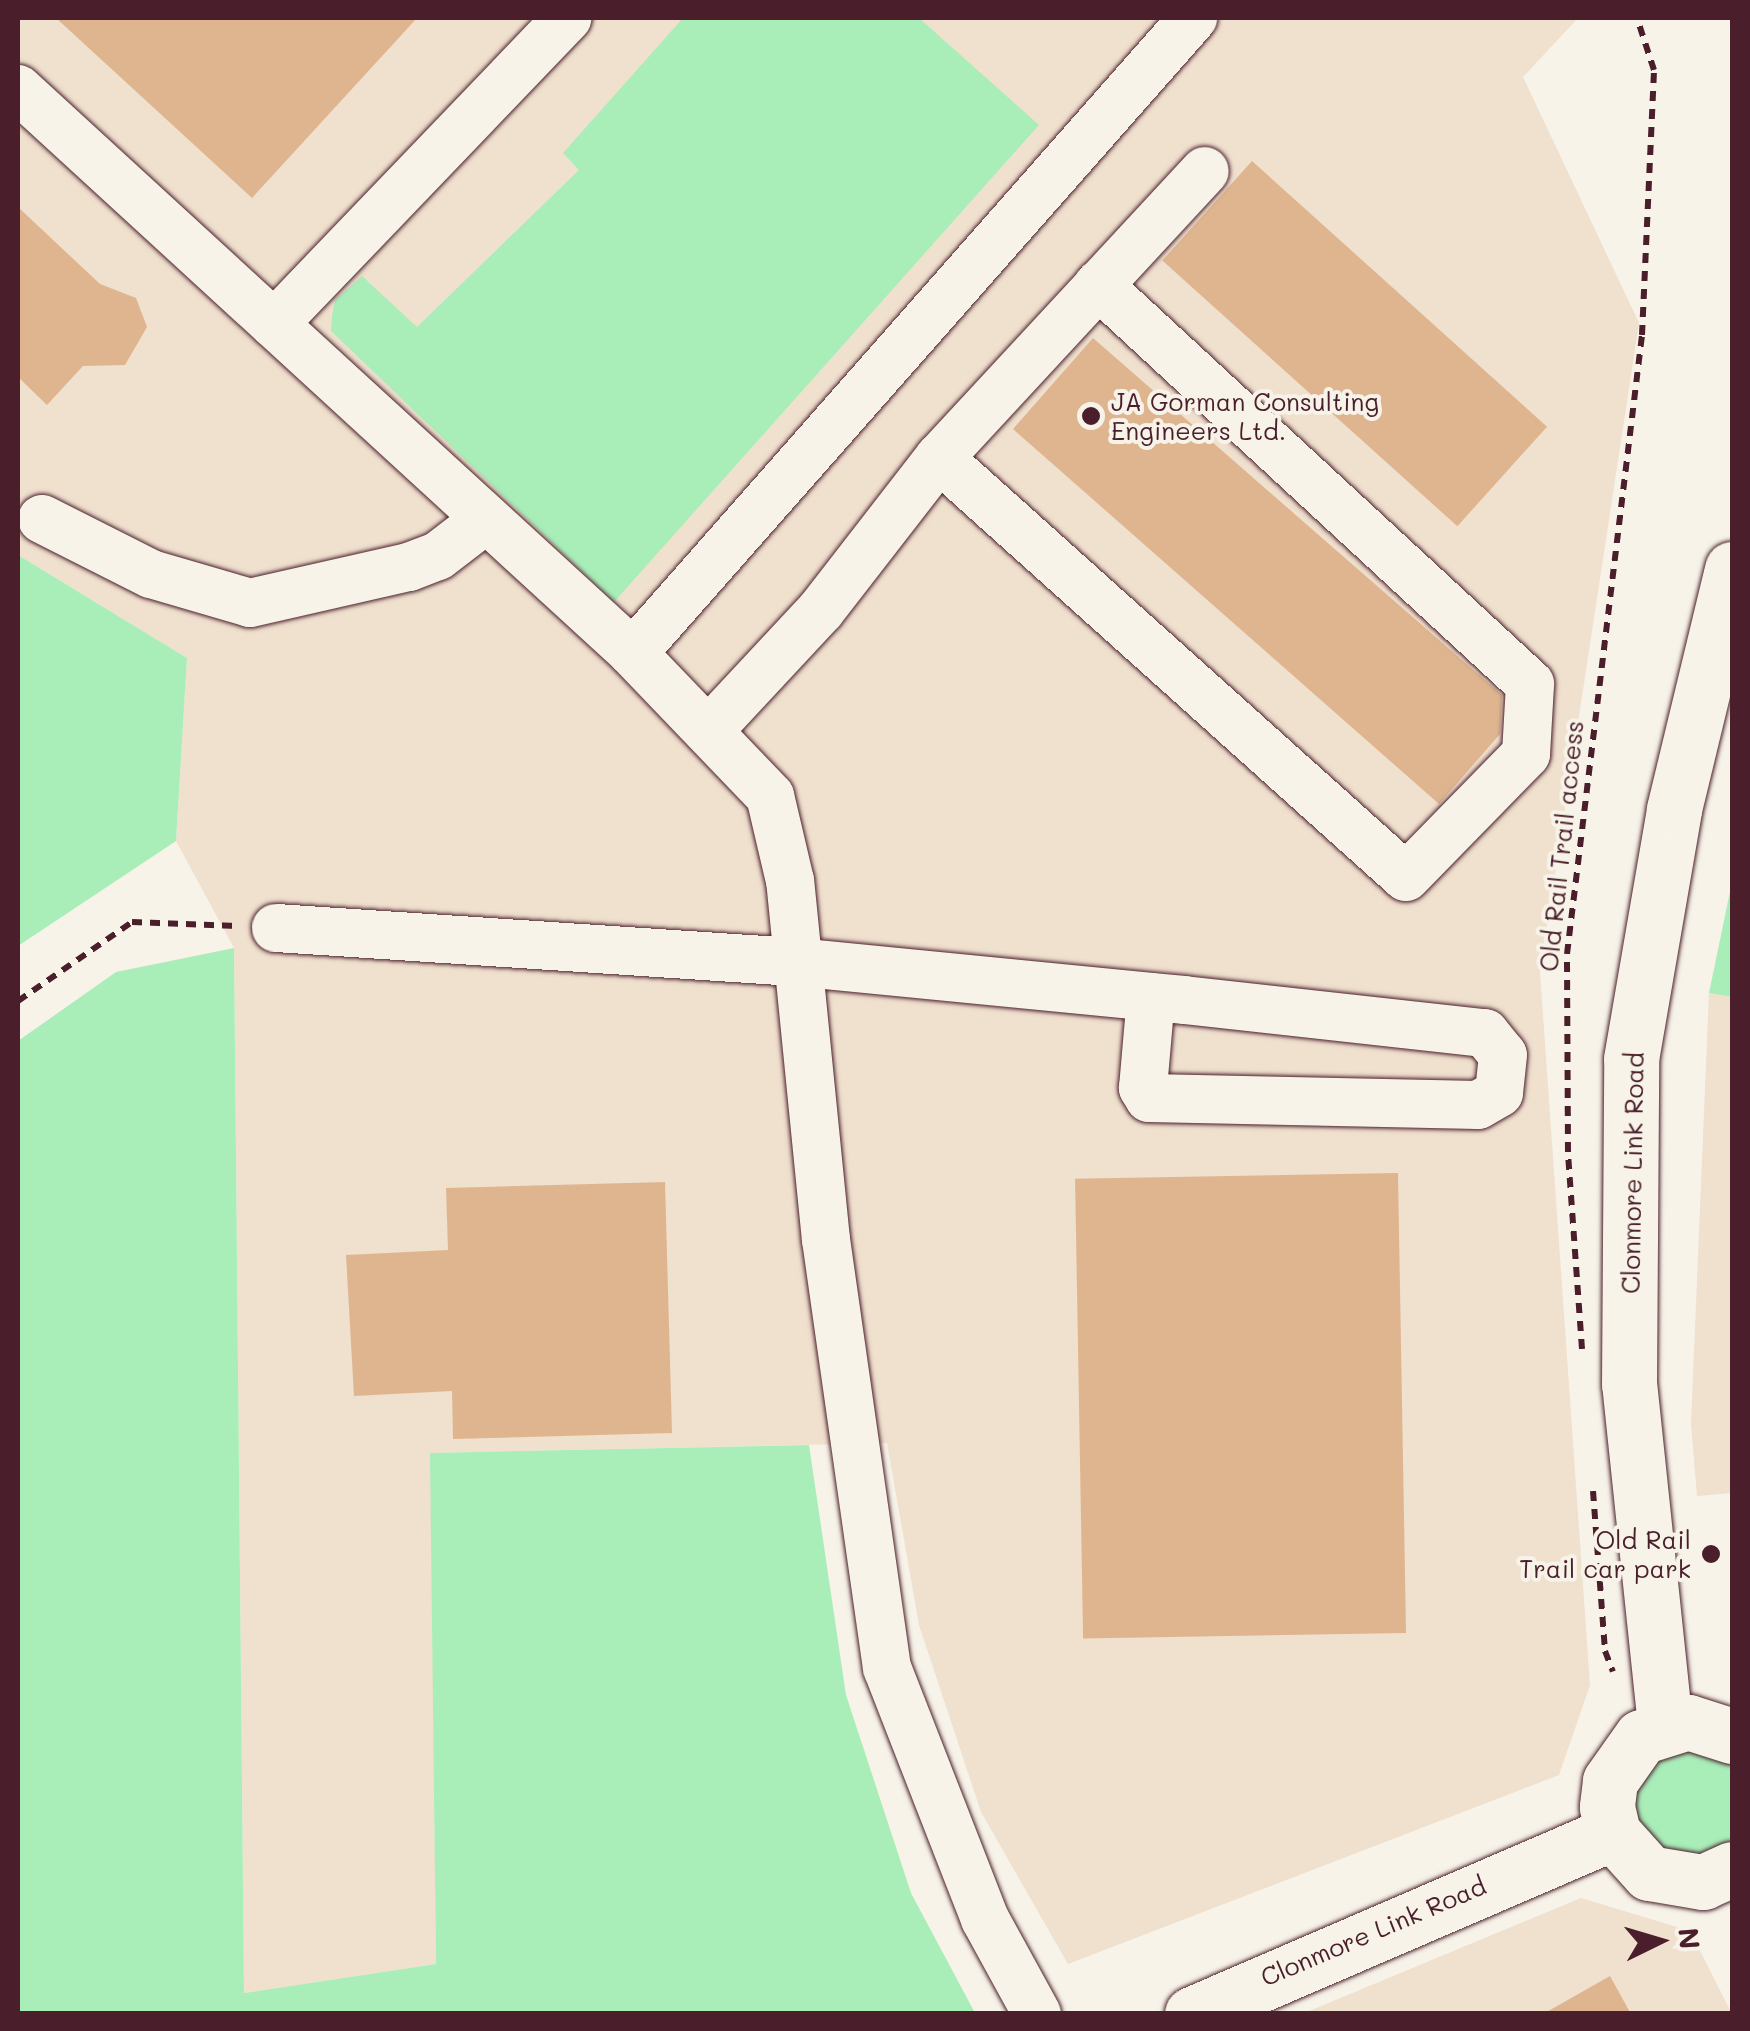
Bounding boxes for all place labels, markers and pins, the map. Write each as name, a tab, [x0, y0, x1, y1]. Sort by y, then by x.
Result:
place label: JA Gorman Consulting Engineers Ltd.	[1111, 387, 1379, 446]
marker: JA Gorman Consulting Engineers Ltd.	[1080, 405, 1102, 427]
place label: Old Rail Trail car park	[1519, 1525, 1691, 1584]
marker: Old Rail Trail car park	[1700, 1543, 1722, 1565]

